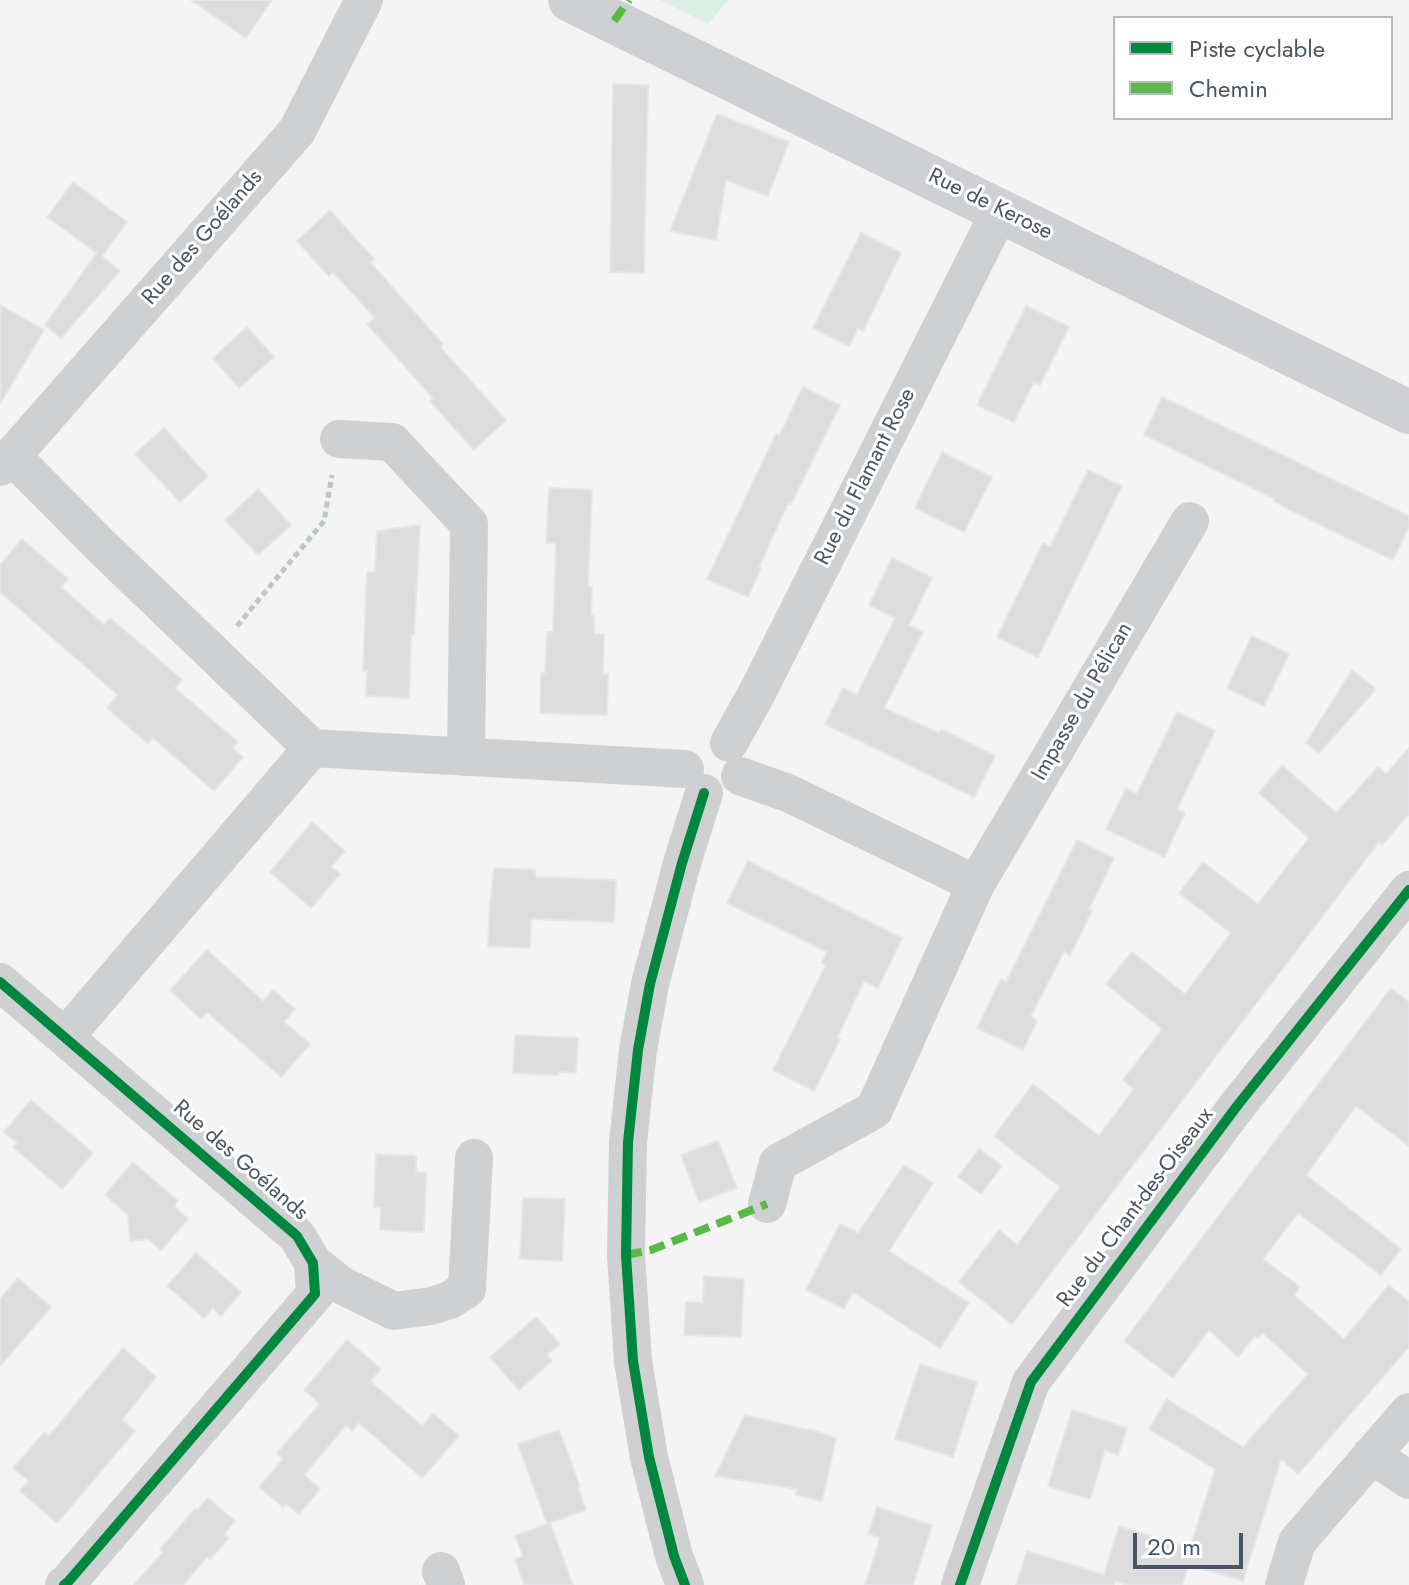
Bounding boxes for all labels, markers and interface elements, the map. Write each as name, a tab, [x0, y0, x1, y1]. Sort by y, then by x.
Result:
legend	[1113, 16, 1393, 120]
text: Piste cyclable	[1189, 31, 1325, 66]
text: Chemin	[1189, 71, 1268, 106]
street label: Rue de Kerose	[924, 164, 1056, 246]
street label: Rue des Goélands	[137, 165, 269, 311]
street label: Rue du Flamant Rose	[810, 384, 922, 570]
street label: Impasse du Pélican	[1027, 618, 1139, 786]
street label: Rue des Goélands	[167, 1095, 313, 1227]
street label: Rue du Chant-des-Oiseaux	[1052, 1103, 1220, 1313]
scale bar	[1137, 1517, 1247, 1567]
text: 20 m	[1147, 1529, 1201, 1564]

